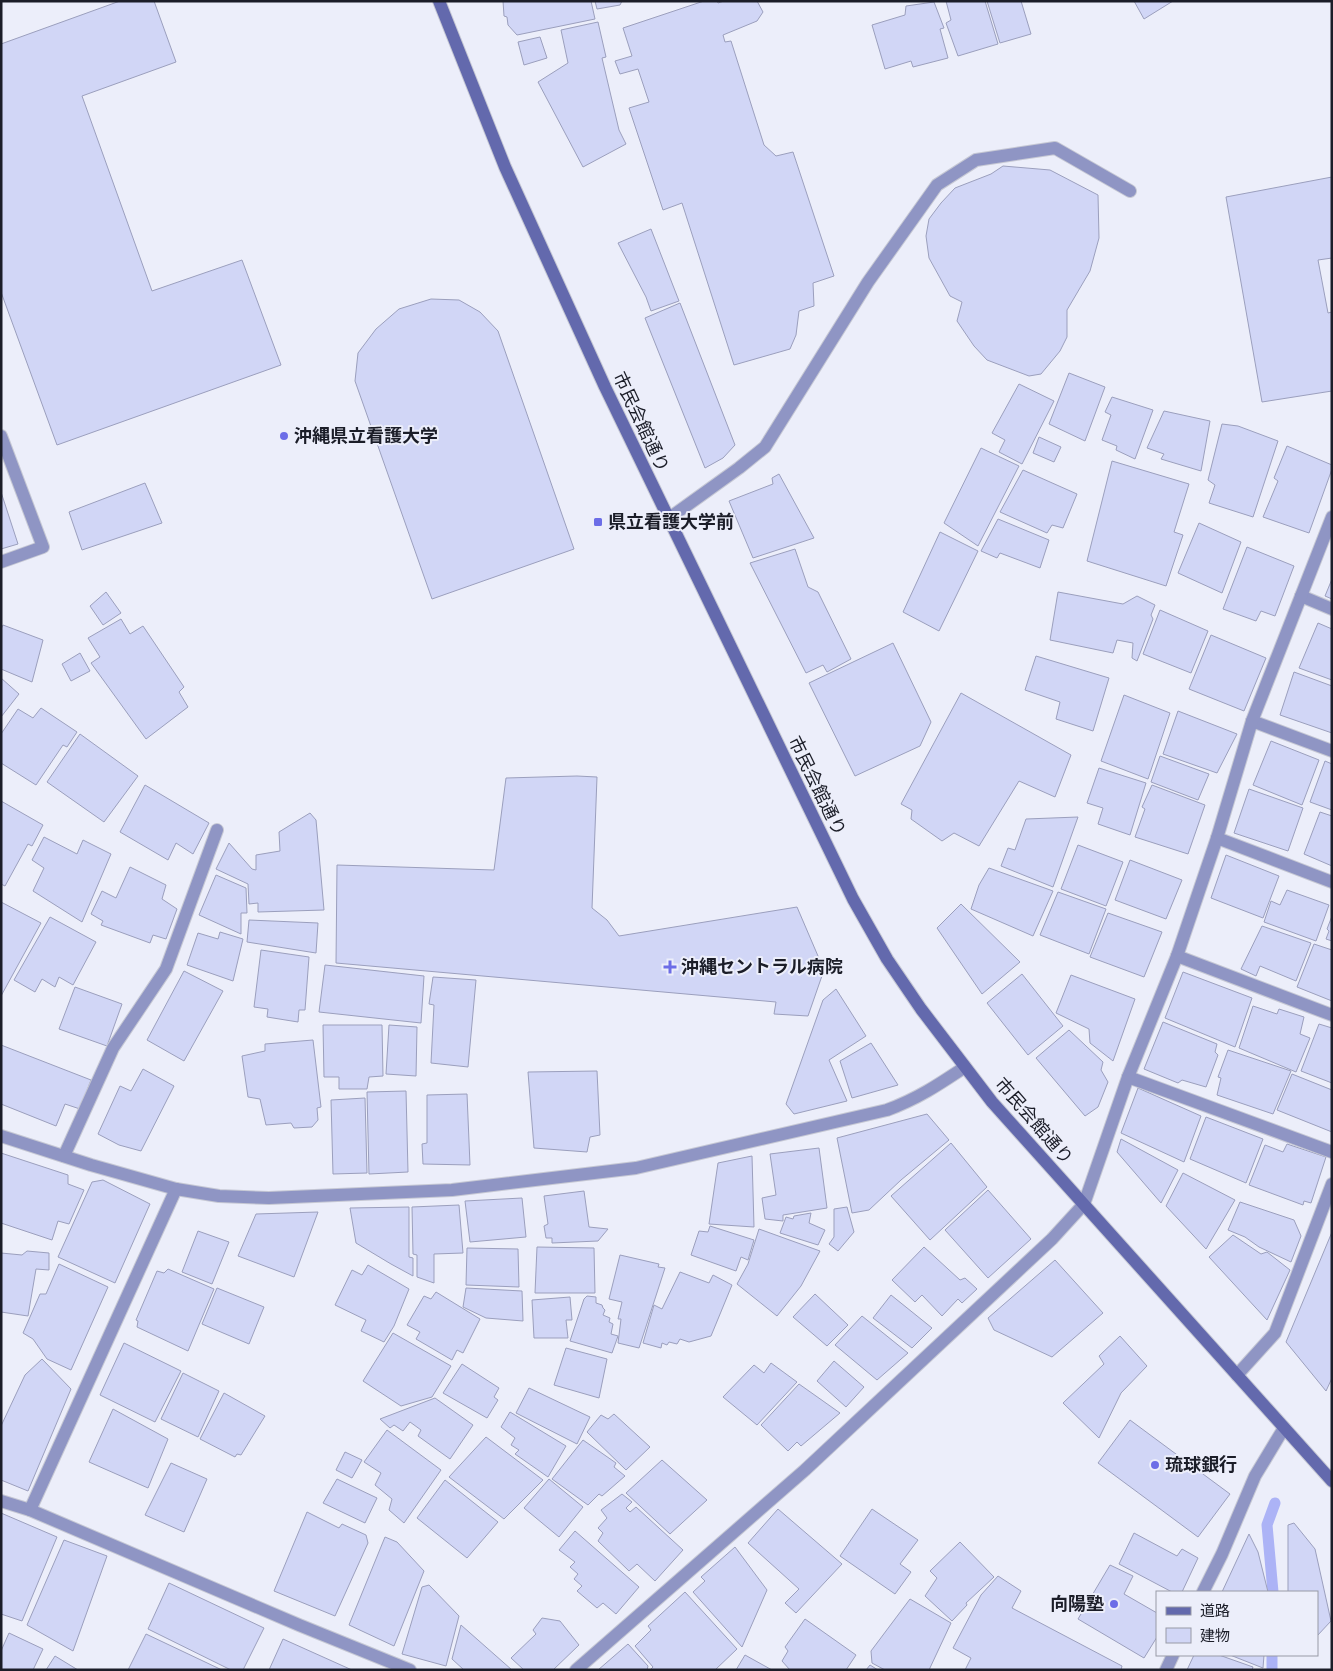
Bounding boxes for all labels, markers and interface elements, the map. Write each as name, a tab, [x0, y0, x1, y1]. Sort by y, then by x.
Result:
street label: 市民会館通り	[608, 368, 674, 476]
place label: 沖縄県立看護大学	[294, 425, 438, 447]
marker: 沖縄県立看護大学	[278, 430, 290, 442]
place label: 県立看護大学前	[608, 511, 734, 533]
marker: 県立看護大学前	[592, 516, 604, 528]
street label: 市民会館通り	[783, 733, 851, 839]
place label: 沖縄セントラル病院	[681, 956, 843, 978]
marker: 沖縄セントラル病院	[663, 960, 677, 974]
street label: 市民会館通り	[990, 1073, 1078, 1169]
place label: 琉球銀行	[1165, 1454, 1237, 1476]
marker: 琉球銀行	[1149, 1459, 1161, 1471]
legend	[1156, 1591, 1318, 1656]
place label: 向陽塾	[1050, 1593, 1104, 1615]
marker: 向陽塾	[1108, 1598, 1120, 1610]
text: 道路	[1200, 1602, 1230, 1620]
text: 建物	[1200, 1627, 1230, 1645]

